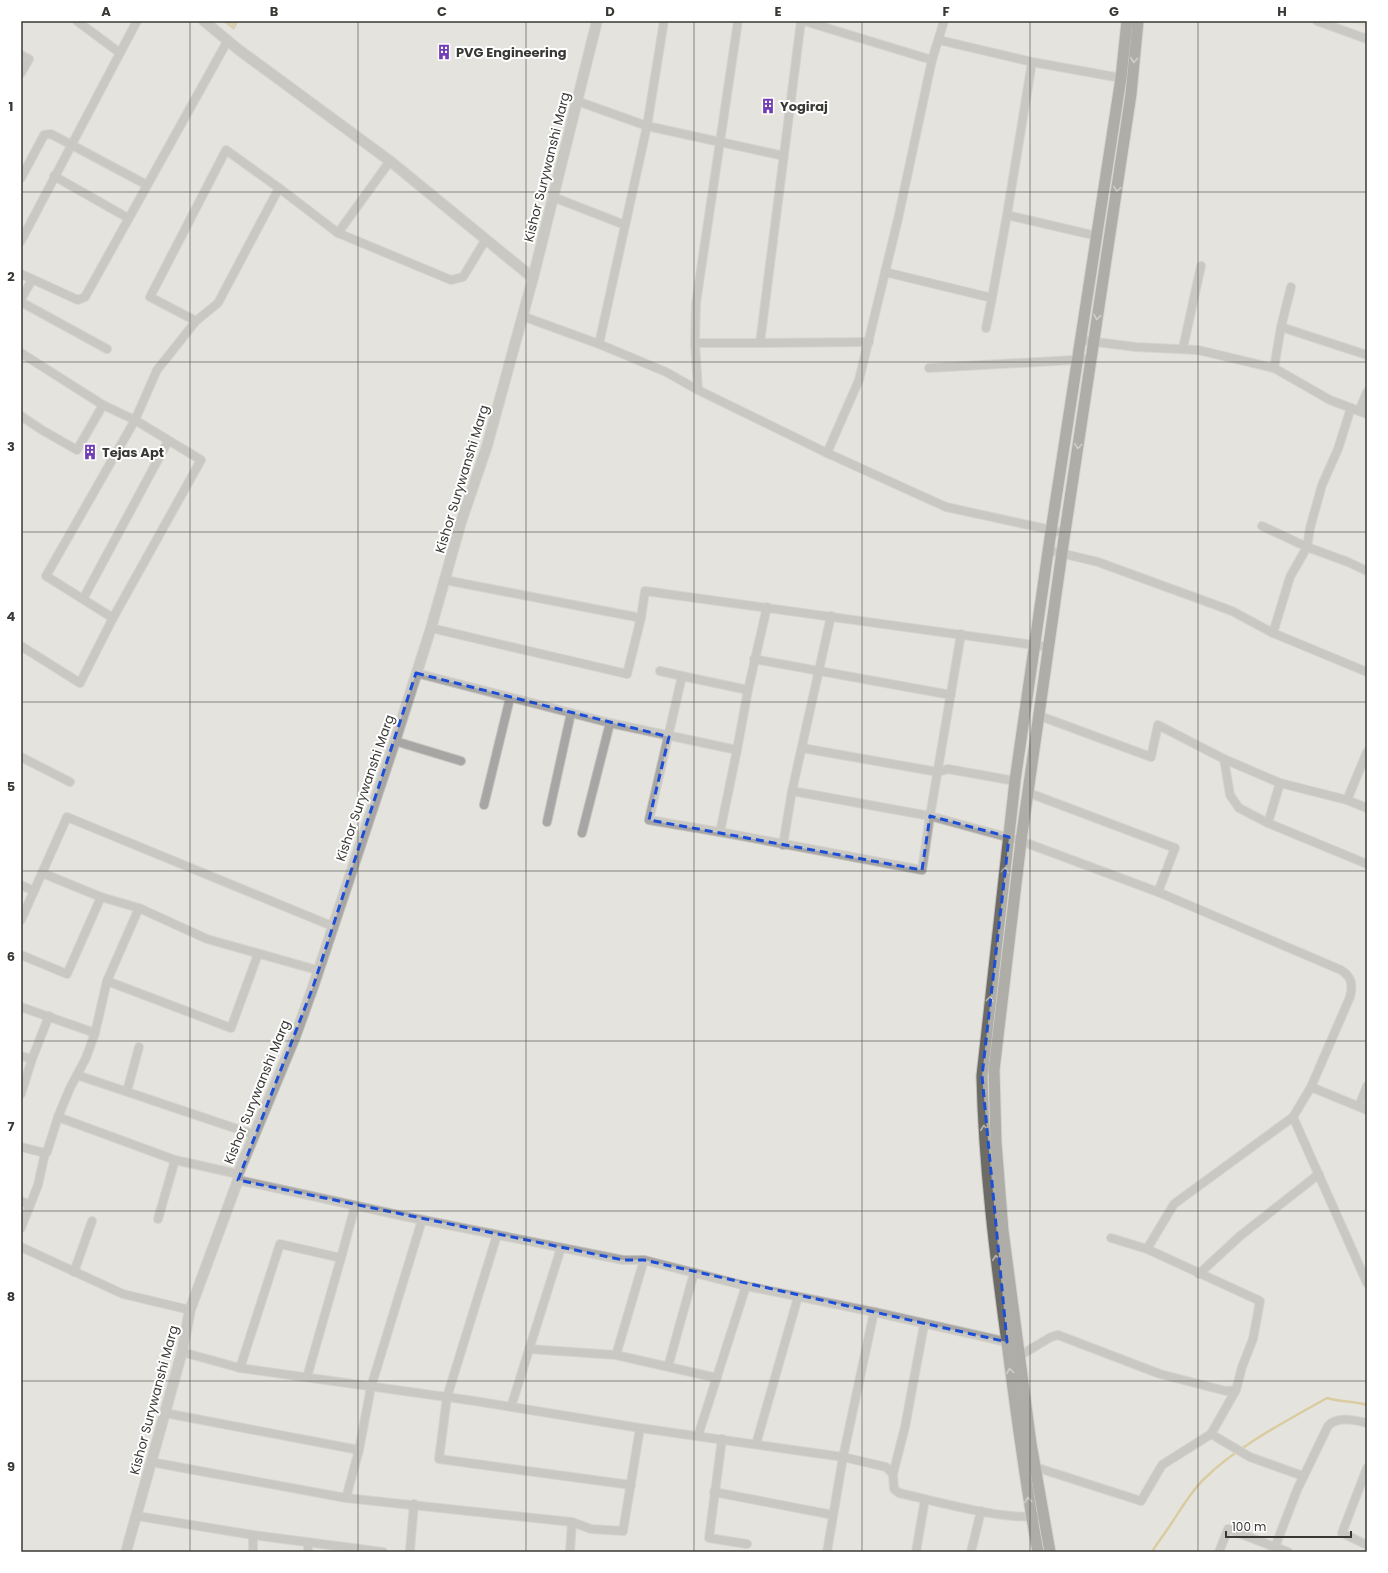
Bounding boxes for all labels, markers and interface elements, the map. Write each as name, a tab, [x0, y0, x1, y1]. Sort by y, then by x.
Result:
text: A	[101, 2, 111, 21]
text: B	[270, 2, 279, 21]
text: C	[437, 2, 447, 21]
text: D	[605, 2, 615, 21]
text: E	[774, 2, 782, 21]
text: F	[942, 2, 950, 21]
text: G	[1109, 2, 1119, 21]
text: H	[1277, 2, 1287, 21]
building icon: PVG Engineering	[435, 43, 453, 61]
place label: PVG Engineering	[456, 43, 567, 62]
one-way arrow	[1130, 57, 1139, 63]
street label: Kishor Surywanshi Marg	[519, 90, 575, 244]
text: 1	[9, 97, 13, 116]
building icon: Yogiraj	[759, 97, 777, 115]
place label: Yogiraj	[780, 97, 828, 116]
one-way arrow	[1113, 186, 1122, 192]
text: 2	[7, 267, 15, 286]
one-way arrow	[1093, 314, 1102, 320]
street label: Kishor Surywanshi Marg	[430, 403, 494, 555]
text: 3	[7, 437, 15, 456]
building icon: Tejas Apt	[81, 443, 99, 461]
place label: Tejas Apt	[102, 443, 164, 462]
one-way arrow	[1074, 443, 1083, 449]
text: 4	[7, 607, 16, 626]
street label: Kishor Surywanshi Marg	[331, 712, 399, 864]
text: 5	[7, 777, 15, 796]
one-way arrow	[1000, 867, 1009, 873]
text: 6	[7, 947, 15, 966]
one-way arrow	[985, 996, 994, 1002]
street label: Kishor Surywanshi Marg	[219, 1017, 295, 1167]
text: 7	[8, 1117, 15, 1136]
one-way arrow	[980, 1125, 989, 1131]
one-way arrow	[992, 1255, 1001, 1261]
text: 8	[7, 1287, 15, 1306]
street label: Kishor Surywanshi Marg	[125, 1323, 183, 1477]
one-way arrow	[1006, 1368, 1015, 1374]
text: 9	[7, 1457, 15, 1476]
one-way arrow	[1025, 1497, 1033, 1503]
scale bar	[1226, 1513, 1351, 1539]
text: 100 m	[1232, 1518, 1266, 1535]

